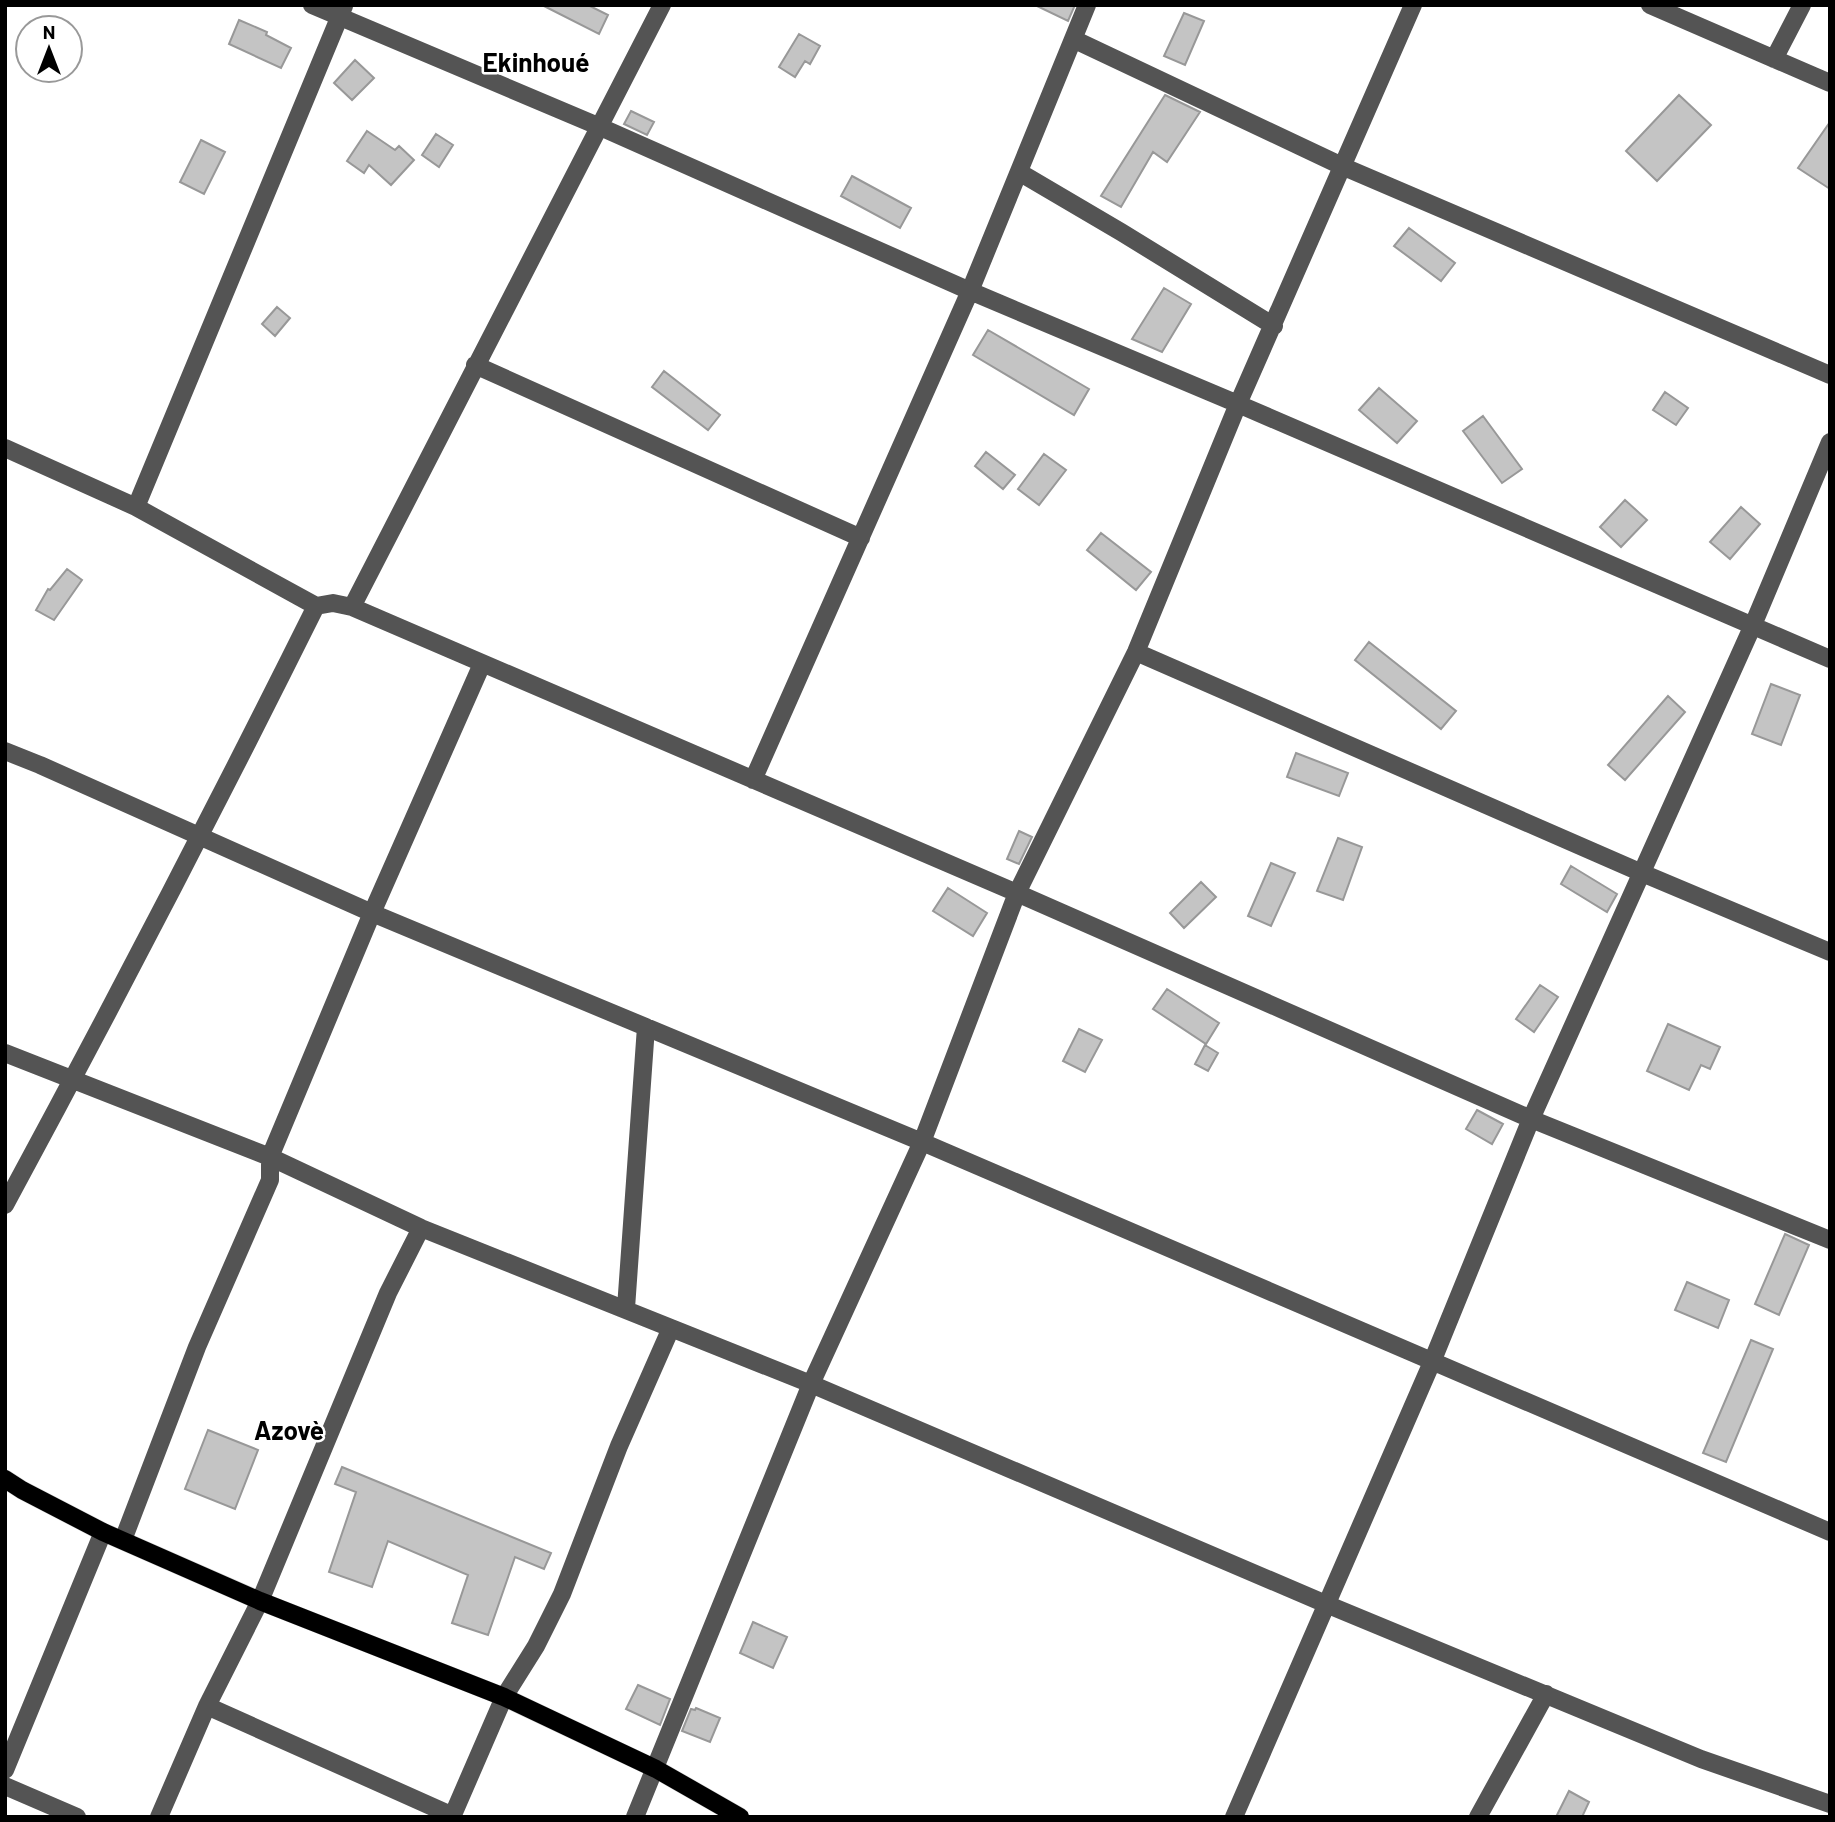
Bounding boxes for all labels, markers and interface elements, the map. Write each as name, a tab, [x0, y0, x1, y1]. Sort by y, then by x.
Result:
north arrow	[14, 14, 84, 84]
text: N	[43, 20, 55, 43]
district label: Ekinhoué	[483, 46, 589, 77]
district label: Azovè	[254, 1414, 324, 1445]

